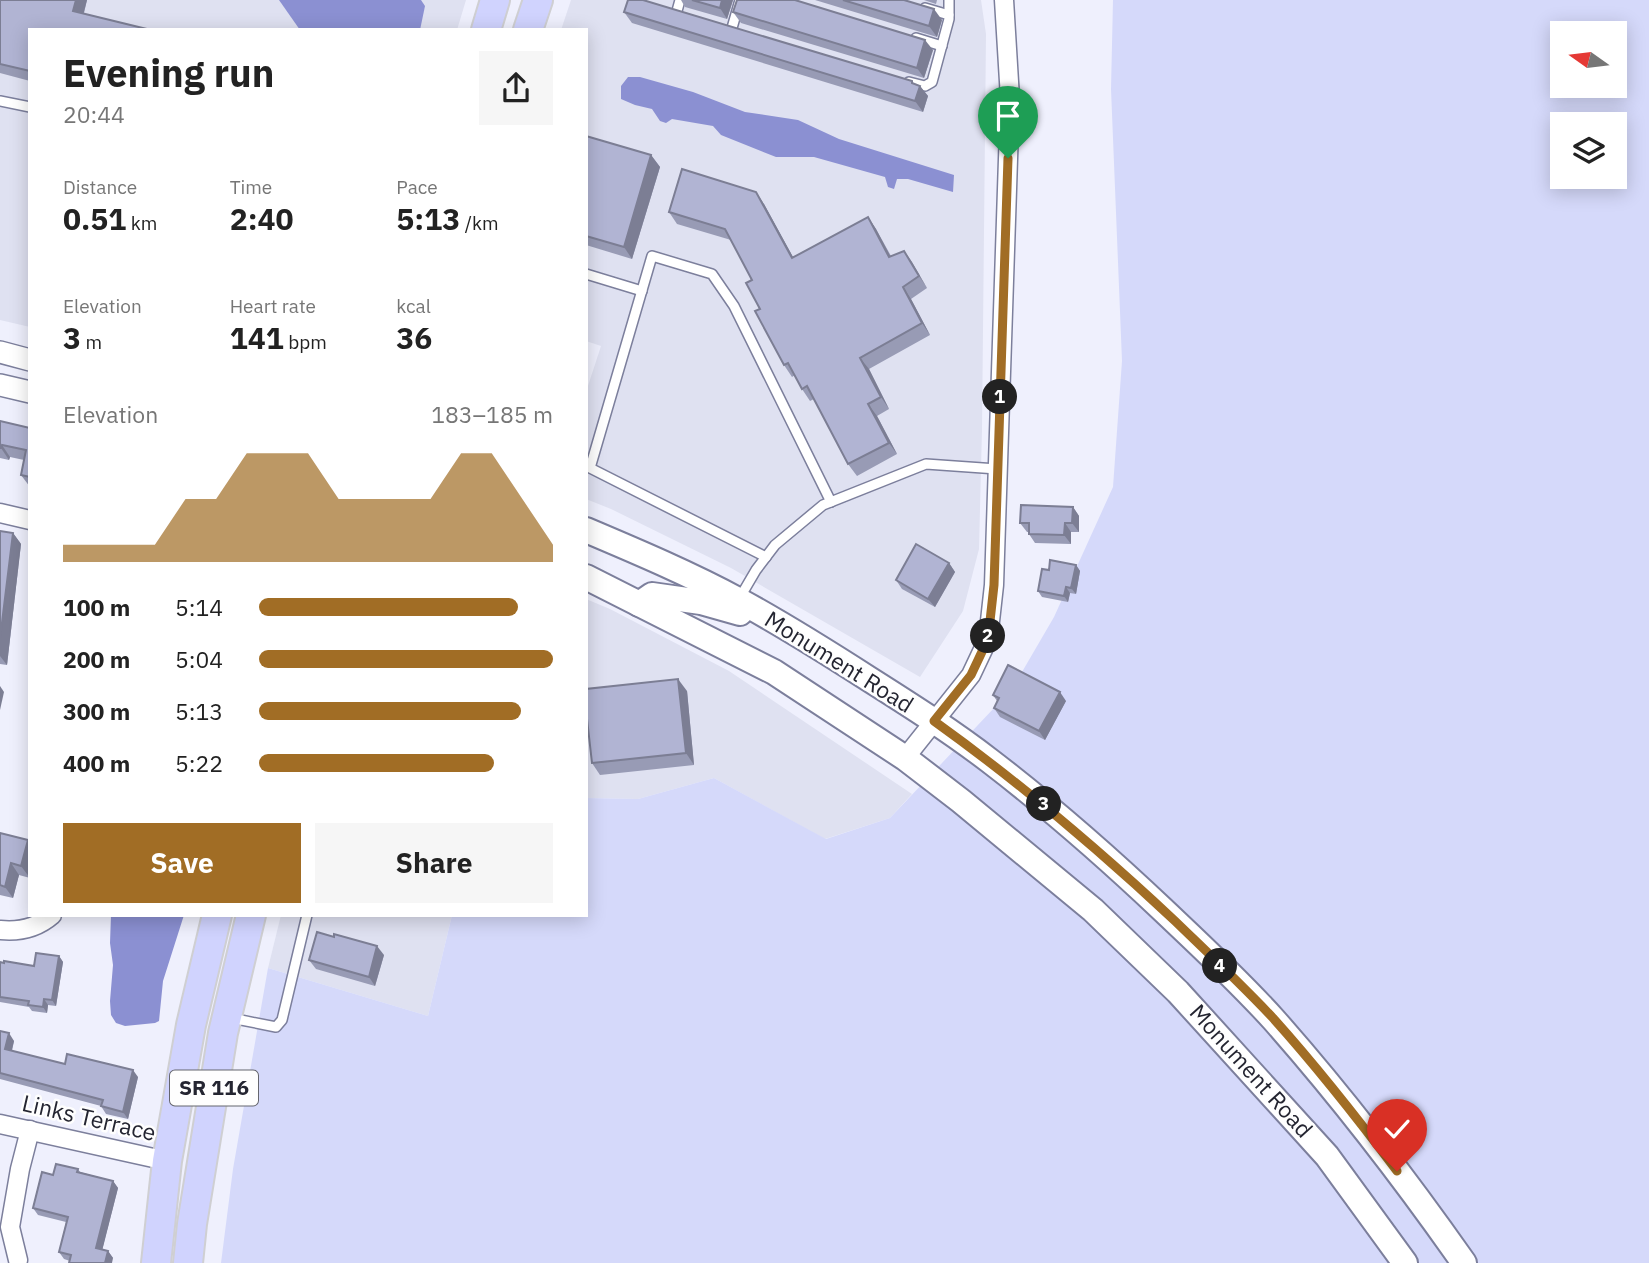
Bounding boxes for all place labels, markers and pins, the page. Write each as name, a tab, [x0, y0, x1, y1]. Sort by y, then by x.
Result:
pin	[978, 86, 1038, 158]
pin: 1	[982, 380, 1018, 414]
pin: 2	[970, 618, 1006, 654]
pin: 3	[1026, 786, 1062, 822]
pin: 4	[1202, 948, 1238, 984]
pin	[1367, 1099, 1427, 1171]

